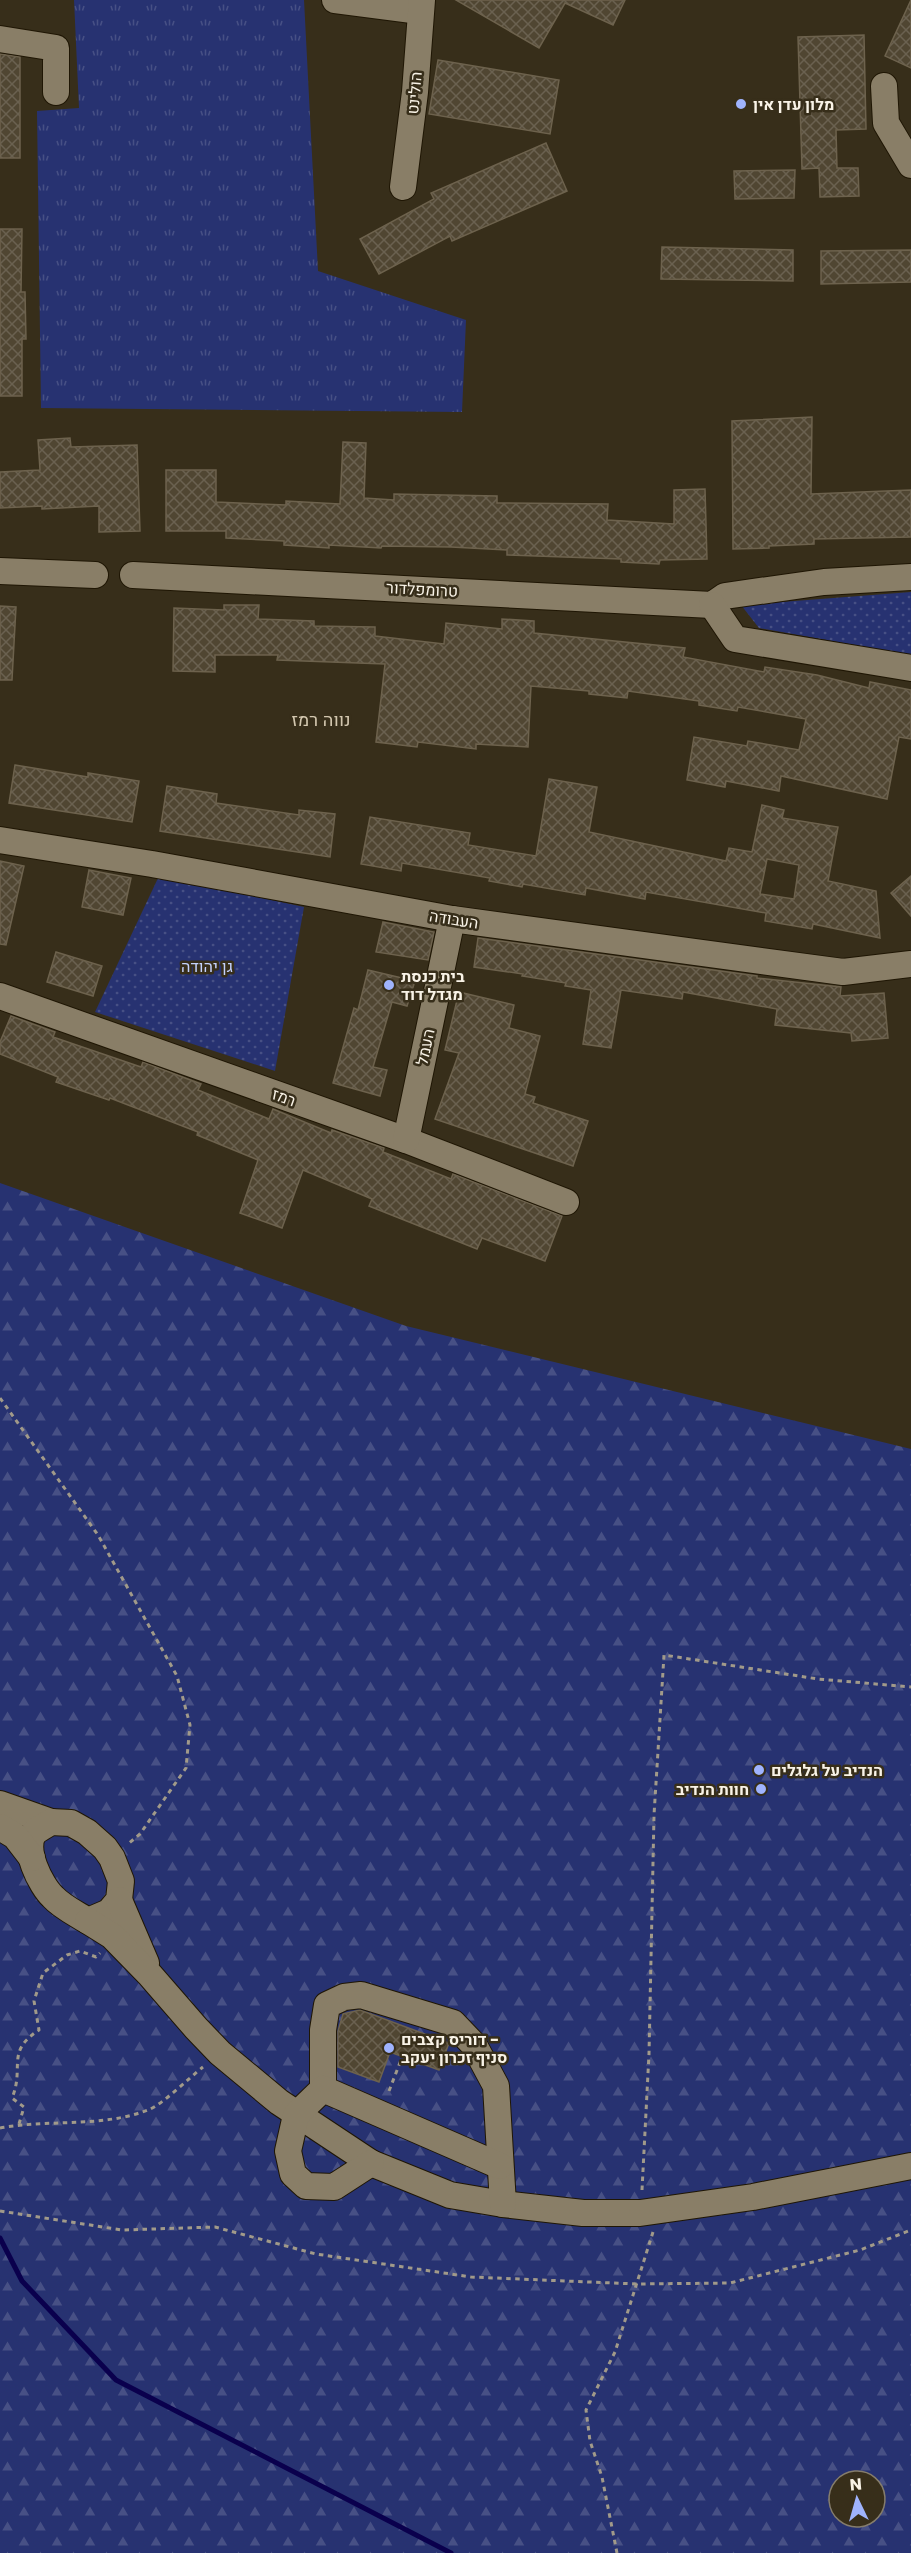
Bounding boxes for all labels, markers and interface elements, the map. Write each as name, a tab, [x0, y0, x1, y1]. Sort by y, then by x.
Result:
street label: הולינט	[401, 71, 428, 115]
place label: מלון עדן אין	[753, 93, 834, 116]
marker: מלון עדן אין	[734, 97, 748, 111]
street label: טרומפלדור	[386, 576, 458, 603]
district label: נווה רמז	[291, 707, 351, 732]
street label: העבודה	[428, 904, 480, 935]
park label: גן יהודה	[181, 955, 233, 978]
place label: בית כנסת מגדל דוד	[401, 965, 465, 1006]
marker: בית כנסת מגדל דוד	[382, 978, 396, 992]
street label: העמל	[410, 1027, 441, 1068]
street label: רמז	[269, 1083, 299, 1112]
place label: הנדיב על גלגלים	[771, 1759, 883, 1782]
marker: הנדיב על גלגלים	[752, 1763, 766, 1777]
place label: חוות הנדיב	[676, 1778, 749, 1801]
marker: חוות הנדיב	[754, 1782, 768, 1796]
place label: דוריס קצבים - סניף זכרון יעקב	[401, 2028, 507, 2069]
marker: דוריס קצבים - סניף זכרון יעקב	[382, 2041, 396, 2055]
north arrow	[827, 2469, 887, 2529]
text: N	[849, 2473, 863, 2497]

